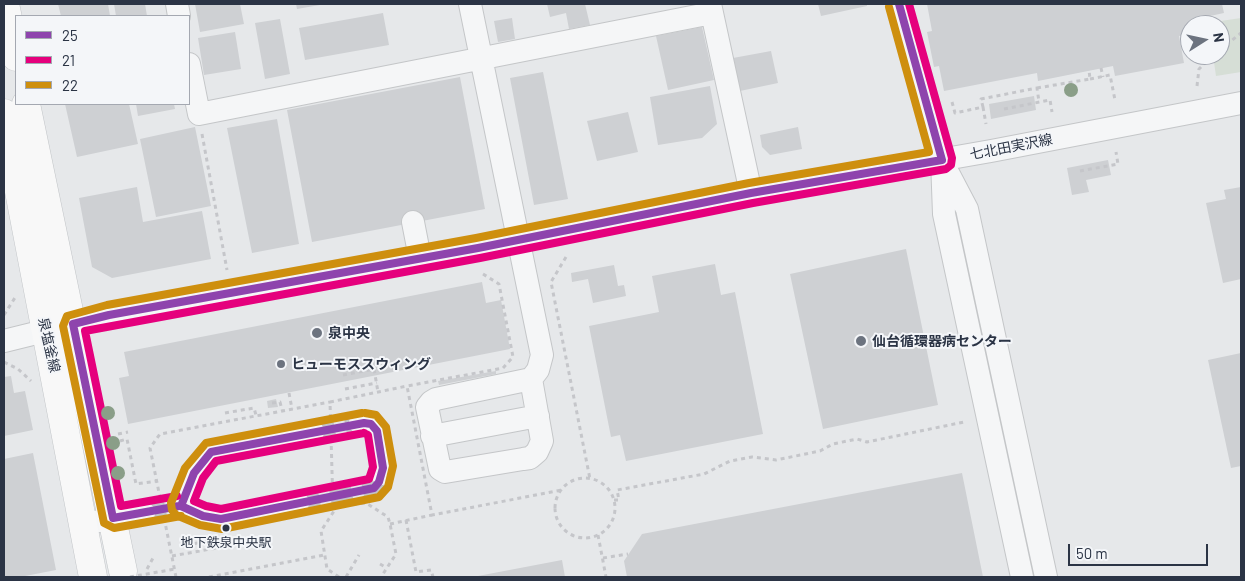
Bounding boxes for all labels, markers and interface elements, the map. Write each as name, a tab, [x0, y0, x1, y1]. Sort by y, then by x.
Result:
legend	[15, 15, 190, 105]
north arrow	[1180, 15, 1230, 65]
text: 25	[62, 26, 78, 44]
text: N	[1210, 31, 1228, 44]
text: 21	[62, 51, 75, 69]
text: 22	[62, 76, 78, 94]
street label: 七北田実沢線	[968, 131, 1054, 163]
street label: 泉塩釜線	[35, 316, 63, 374]
place label: 泉中央	[328, 325, 370, 341]
marker: 泉中央	[310, 326, 324, 340]
place label: 仙台循環器病センター	[872, 333, 1012, 349]
marker: 仙台循環器病センター	[854, 334, 868, 348]
place label: ヒューモススウィング	[291, 356, 431, 372]
marker: ヒューモススウィング	[275, 358, 287, 370]
marker: 地下鉄泉中央駅	[221, 523, 231, 533]
scale bar	[1070, 534, 1210, 566]
place label: 地下鉄泉中央駅	[181, 535, 271, 551]
text: 50 m	[1076, 544, 1108, 562]

